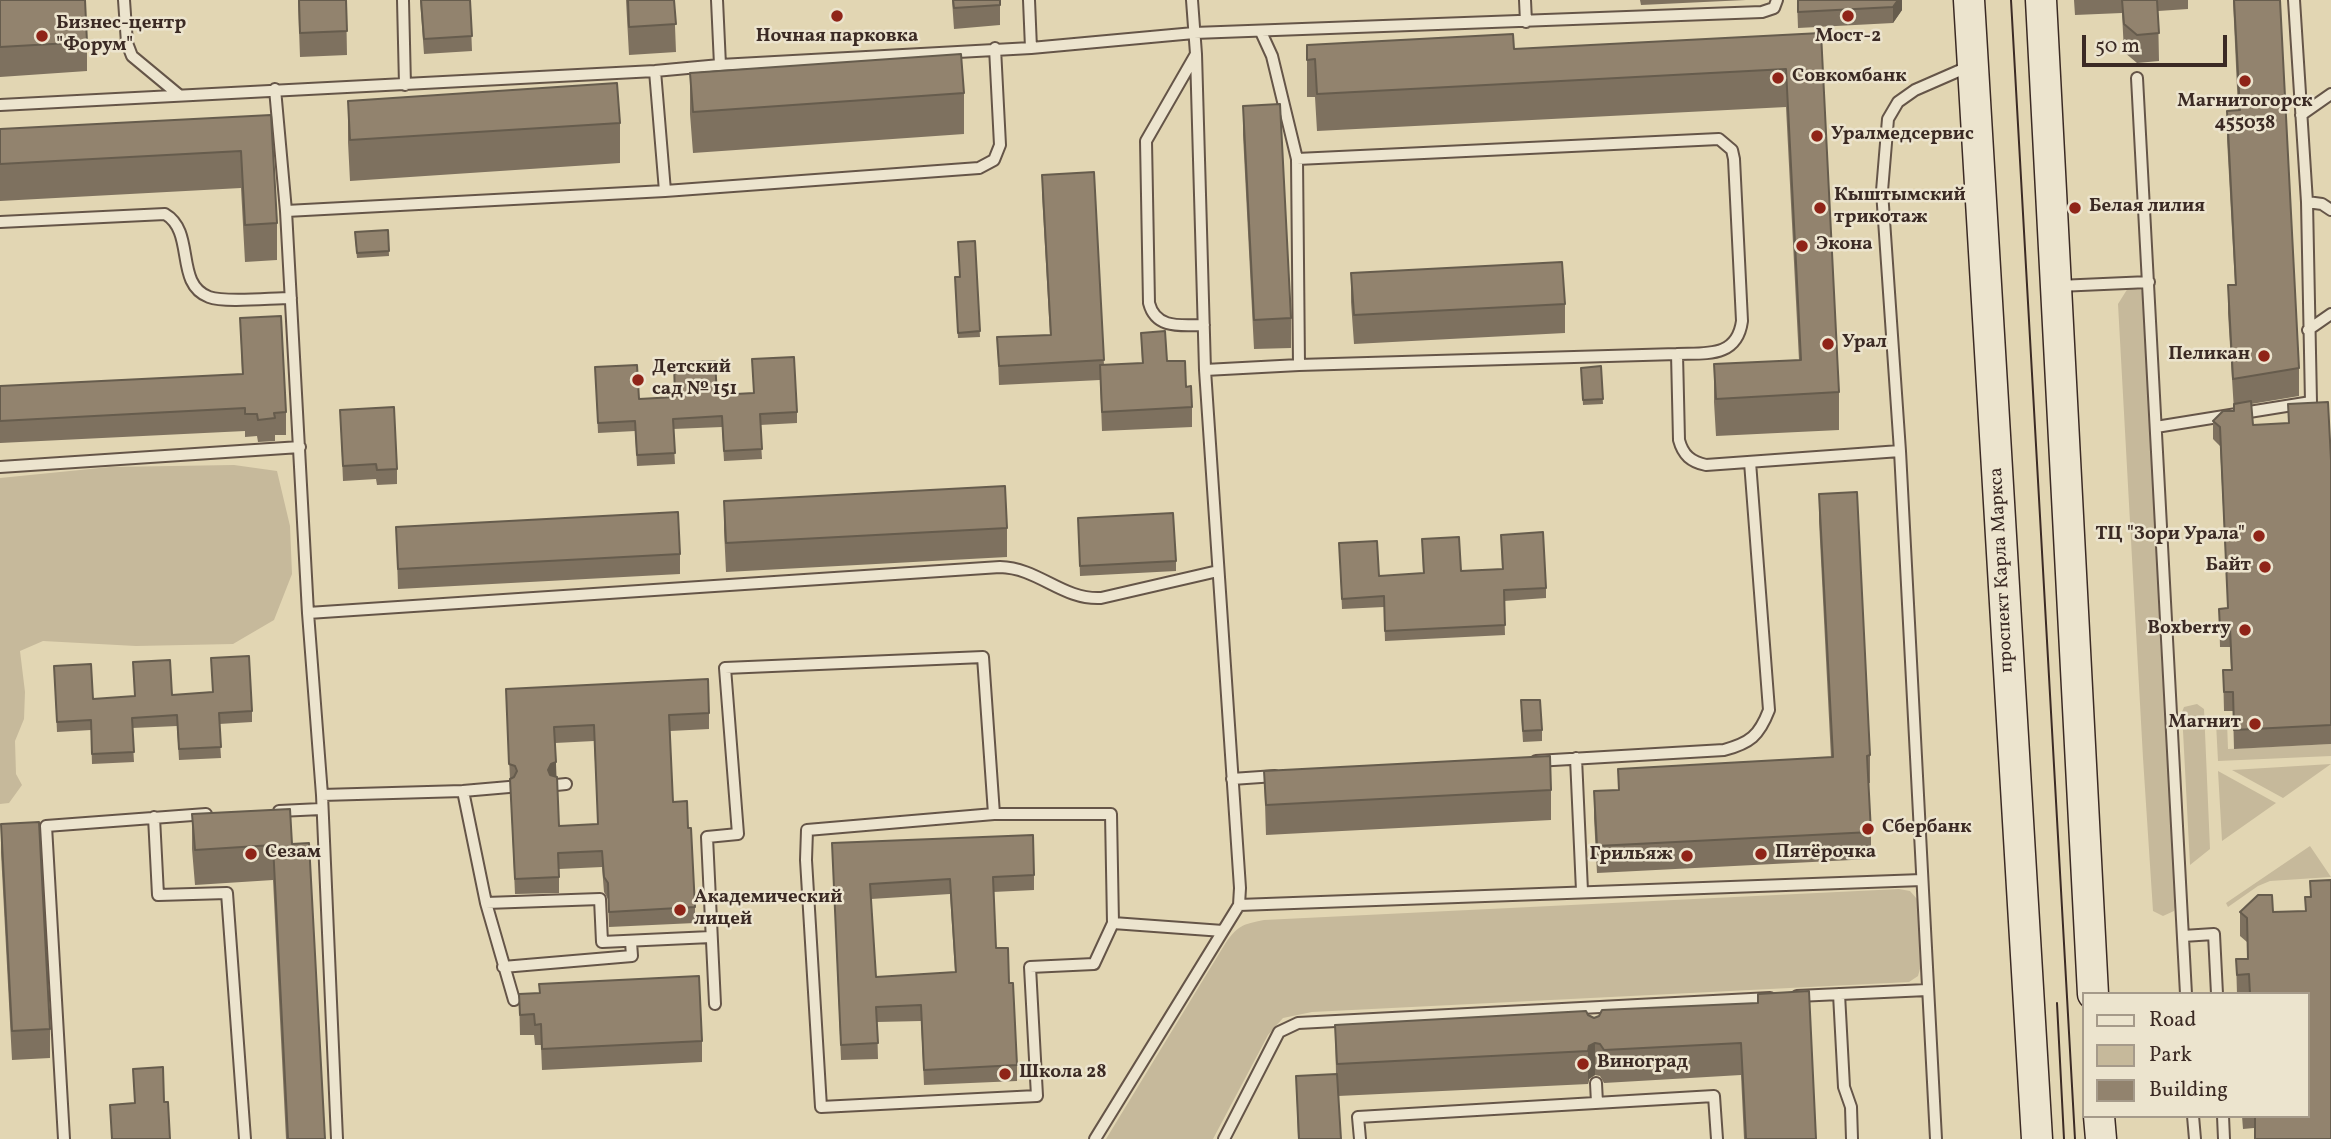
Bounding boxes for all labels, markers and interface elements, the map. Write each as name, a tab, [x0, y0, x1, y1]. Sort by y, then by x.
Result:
marker: Ночная парковка	[829, 8, 845, 24]
marker: Мост-2	[1840, 8, 1856, 24]
place label: Бизнес-центр "Форум"	[56, 14, 186, 58]
scale bar	[2086, 21, 2231, 65]
place label: Ночная парковка	[756, 27, 918, 49]
place label: Мост-2	[1815, 27, 1881, 49]
marker: Бизнес-центр "Форум"	[34, 28, 50, 44]
text: 50 m	[2095, 32, 2140, 61]
place label: Совкомбанк	[1792, 67, 1907, 89]
marker: Совкомбанк	[1770, 70, 1786, 86]
marker: Магнитогорск 455038	[2237, 73, 2253, 89]
place label: Магнитогорск 455038	[2177, 92, 2313, 136]
place label: Уралмедсервис	[1831, 125, 1974, 147]
marker: Уралмедсервис	[1809, 128, 1825, 144]
place label: Кыштымский трикотаж	[1834, 186, 1966, 230]
place label: Белая лилия	[2089, 197, 2205, 219]
marker: Кыштымский трикотаж	[1812, 200, 1828, 216]
marker: Белая лилия	[2067, 200, 2083, 216]
place label: Экона	[1816, 235, 1873, 257]
marker: Экона	[1794, 238, 1810, 254]
place label: Урал	[1842, 333, 1887, 355]
marker: Урал	[1820, 336, 1836, 352]
place label: Пеликан	[2168, 345, 2250, 367]
marker: Пеликан	[2256, 348, 2272, 364]
place label: Детский сад № 151	[652, 358, 737, 402]
marker: Детский сад № 151	[630, 372, 646, 388]
street label: проспект Карла Маркса	[1986, 467, 2020, 673]
place label: ТЦ "Зори Урала"	[2095, 525, 2245, 547]
marker: ТЦ "Зори Урала"	[2251, 528, 2267, 544]
place label: Байт	[2205, 556, 2251, 578]
marker: Байт	[2257, 559, 2273, 575]
place label: Boxberry	[2147, 619, 2231, 641]
marker: Boxberry	[2237, 622, 2253, 638]
place label: Магнит	[2168, 713, 2241, 735]
marker: Магнит	[2247, 716, 2263, 732]
place label: Сбербанк	[1882, 818, 1972, 840]
marker: Сбербанк	[1860, 821, 1876, 837]
place label: Сезам	[265, 843, 321, 865]
place label: Пятёрочка	[1775, 843, 1876, 865]
place label: Грильяж	[1590, 845, 1673, 867]
marker: Сезам	[243, 846, 259, 862]
marker: Пятёрочка	[1753, 846, 1769, 862]
marker: Грильяж	[1679, 848, 1695, 864]
place label: Академический лицей	[694, 888, 842, 932]
marker: Академический лицей	[672, 902, 688, 918]
legend	[2082, 992, 2310, 1118]
text: Road	[2149, 1006, 2196, 1035]
text: Park	[2149, 1041, 2192, 1070]
place label: Виноград	[1597, 1053, 1688, 1075]
marker: Виноград	[1575, 1056, 1591, 1072]
place label: Школа 28	[1019, 1063, 1107, 1085]
marker: Школа 28	[997, 1066, 1013, 1082]
text: Building	[2149, 1076, 2228, 1105]

